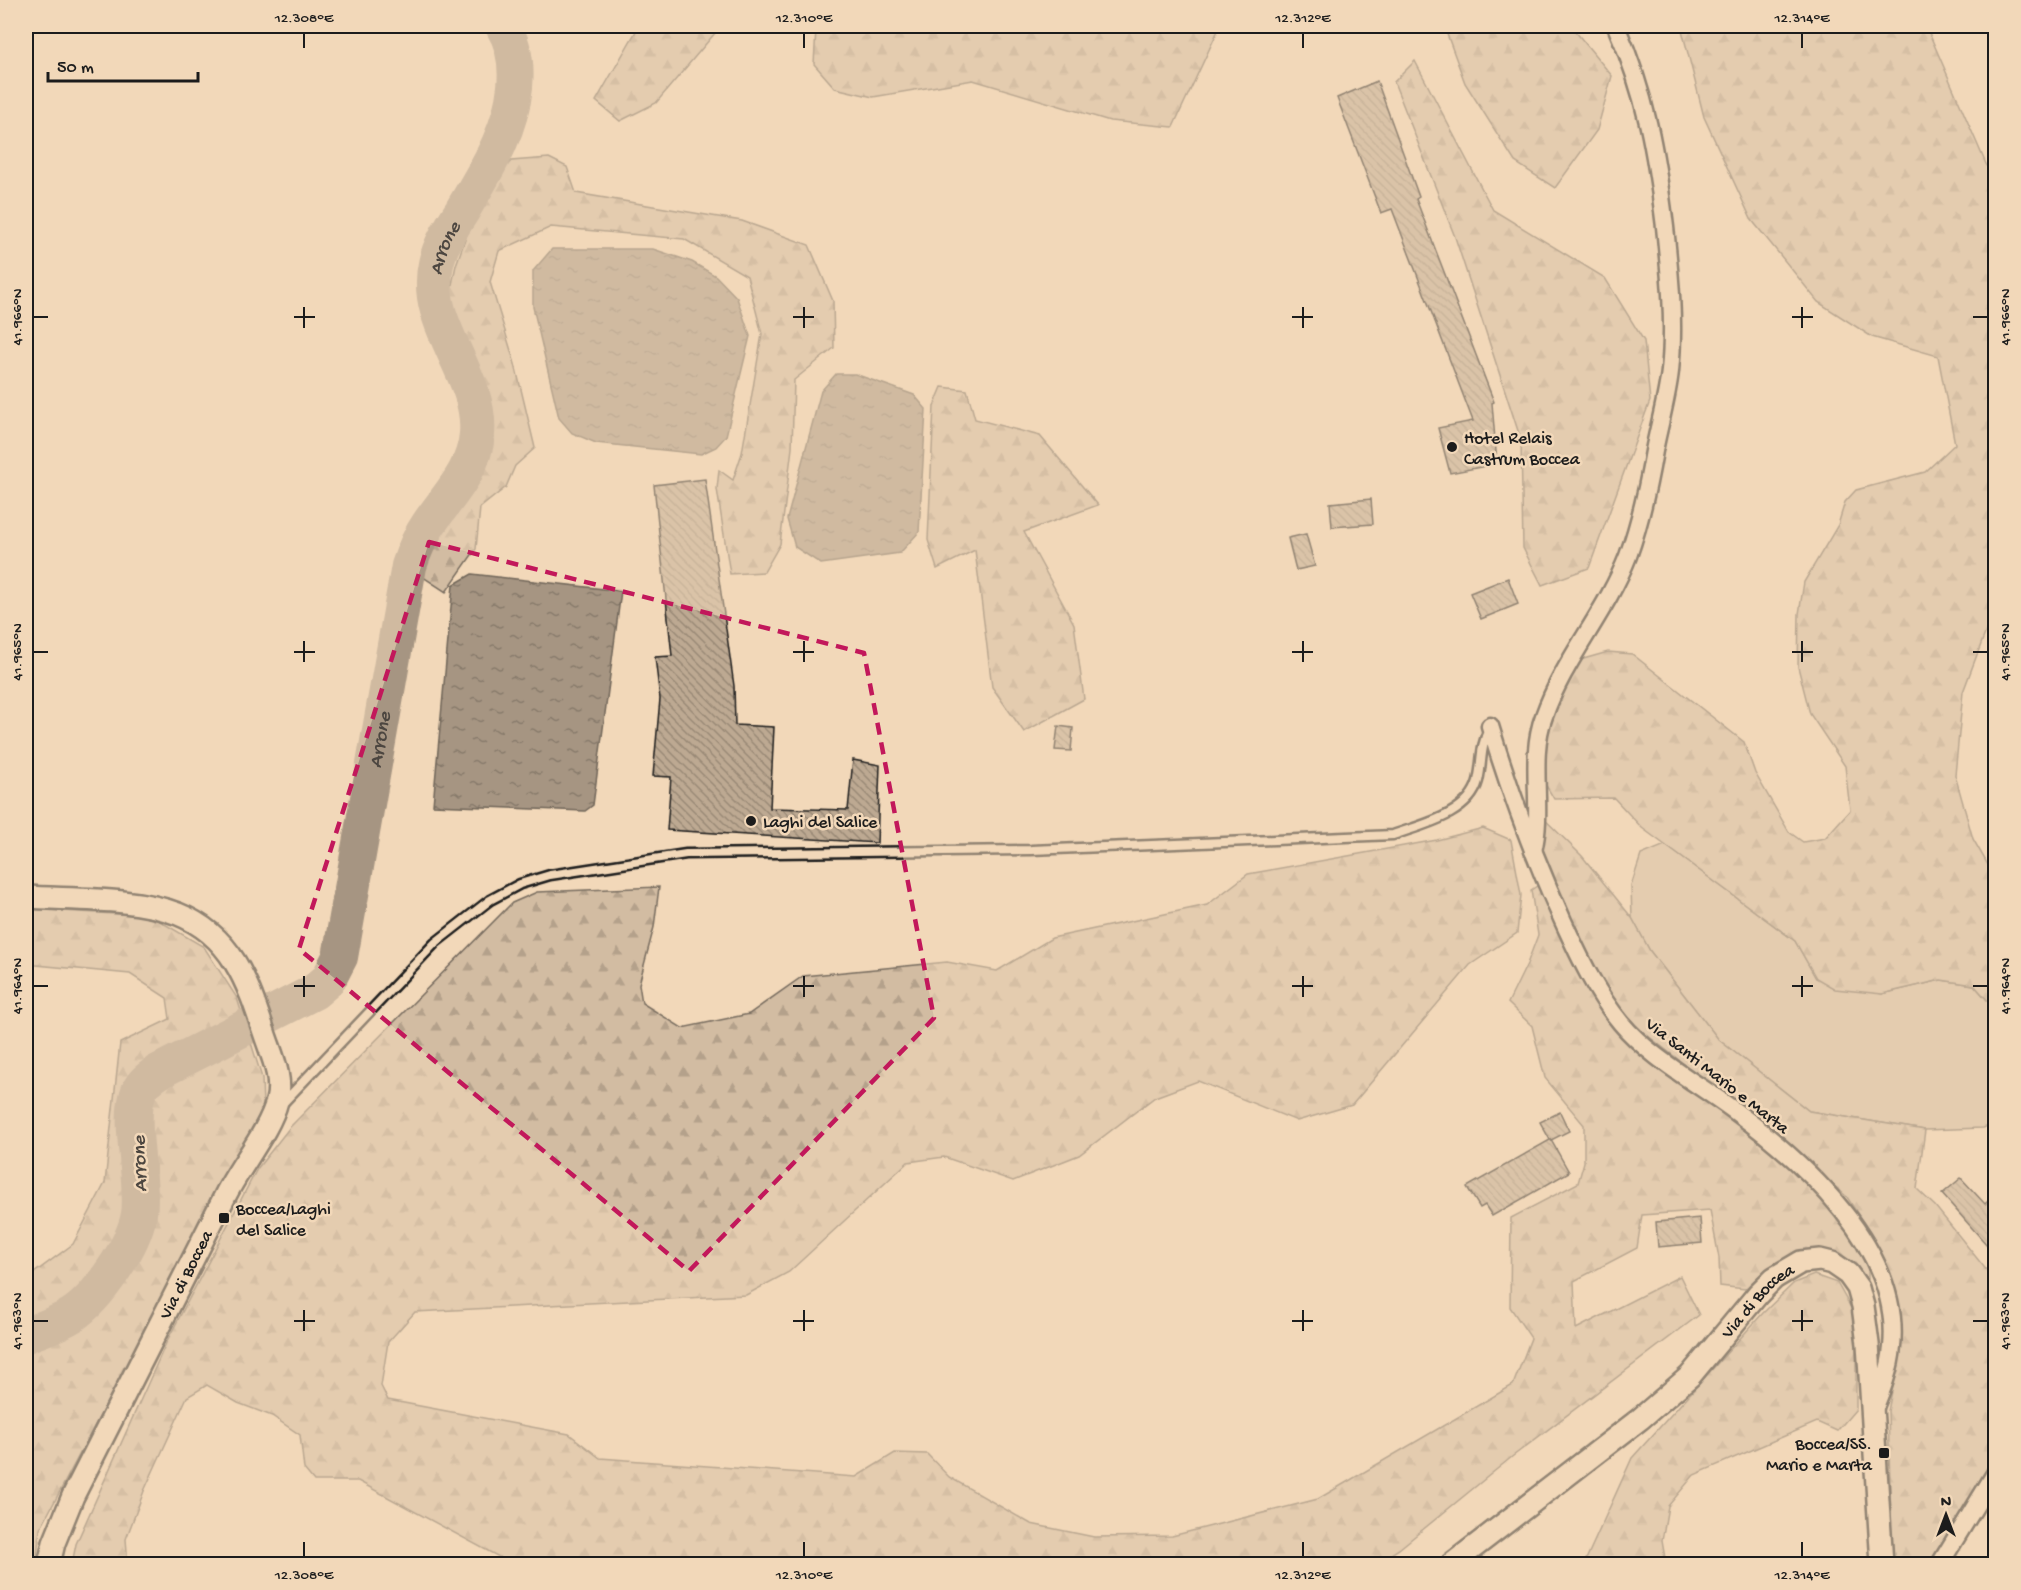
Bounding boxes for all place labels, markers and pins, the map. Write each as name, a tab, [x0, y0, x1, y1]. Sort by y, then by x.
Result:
place label: Hotel Relais Castrum Boccea	[1464, 429, 1581, 471]
marker: Hotel Relais Castrum Boccea	[1445, 440, 1459, 454]
place label: Laghi del Salice	[763, 813, 878, 834]
marker: Laghi del Salice	[744, 814, 758, 828]
place label: Boccea/Laghi del Salice	[235, 1200, 331, 1242]
marker: Boccea/Laghi del Salice	[217, 1211, 231, 1225]
place label: Boccea/SS. Mario e Marta	[1766, 1435, 1873, 1477]
marker: Boccea/SS. Mario e Marta	[1877, 1446, 1891, 1460]

